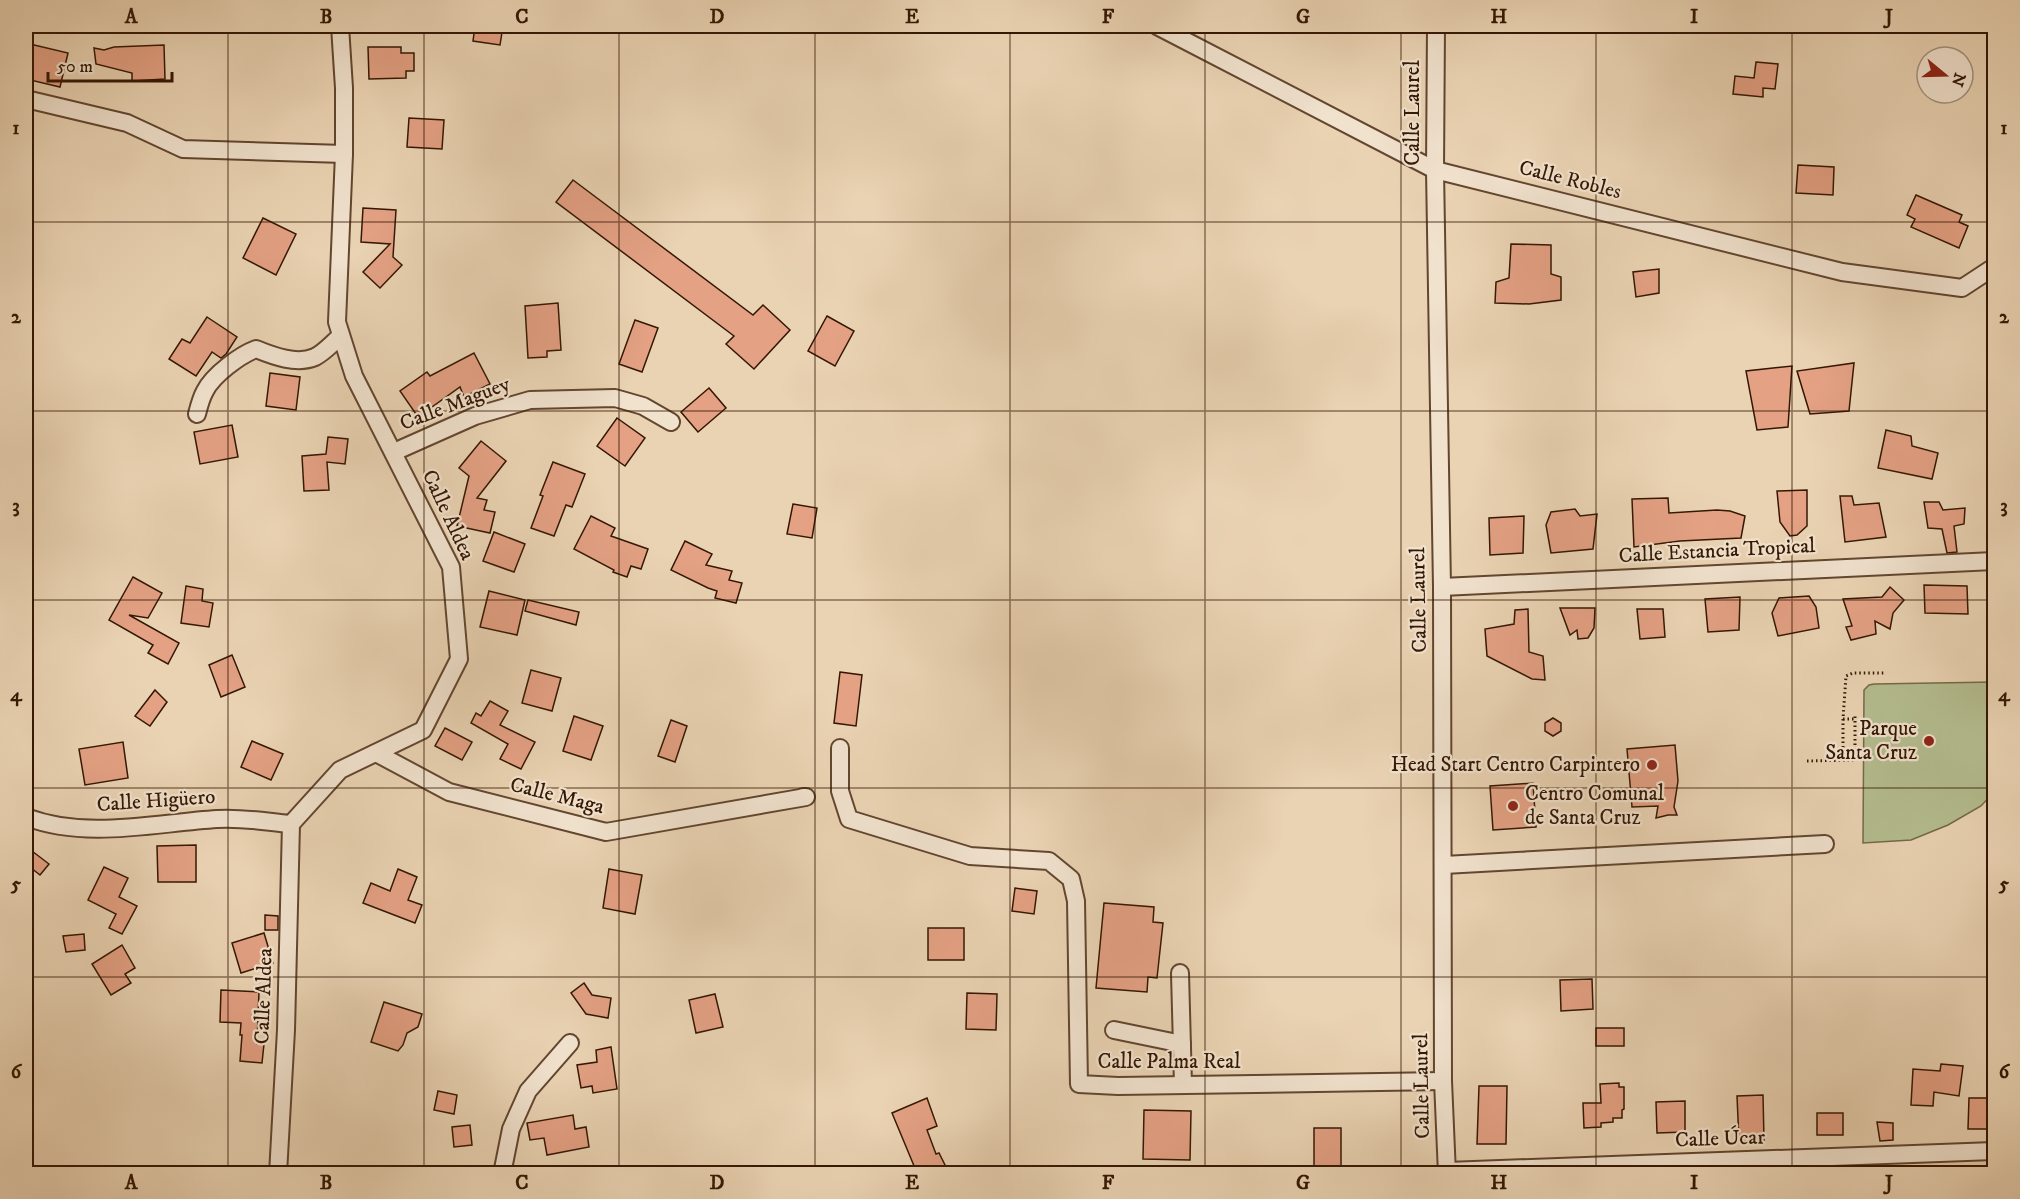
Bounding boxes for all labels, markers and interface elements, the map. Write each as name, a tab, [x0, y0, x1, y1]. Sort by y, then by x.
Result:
text: A	[124, 5, 139, 30]
text: B	[320, 5, 332, 30]
text: C	[515, 5, 529, 30]
text: D	[710, 5, 725, 30]
text: E	[905, 5, 919, 30]
text: F	[1102, 5, 1115, 30]
text: G	[1296, 5, 1310, 30]
text: H	[1491, 5, 1508, 30]
text: I	[1690, 5, 1698, 30]
text: J	[1883, 5, 1893, 30]
scale bar	[48, 45, 172, 83]
north arrow	[1915, 45, 1975, 105]
text: 50 m	[57, 56, 93, 78]
street label: Calle Laurel	[1400, 59, 1426, 166]
text: N	[1947, 70, 1970, 89]
text: 1	[12, 116, 20, 141]
text: 1	[2000, 116, 2008, 141]
street label: Calle Robles	[1516, 155, 1624, 205]
text: 2	[11, 305, 22, 330]
text: 2	[1999, 305, 2010, 330]
street label: Calle Maguey	[396, 371, 515, 437]
street label: Calle Aldea	[416, 466, 480, 564]
text: 3	[12, 494, 20, 519]
text: 3	[2000, 494, 2008, 519]
street label: Calle Estancia Tropical	[1618, 533, 1817, 569]
street label: Calle Laurel	[1405, 546, 1433, 653]
text: 4	[10, 683, 23, 708]
text: 4	[1998, 683, 2011, 708]
place label: Parque Santa Cruz	[1825, 716, 1917, 766]
marker: Parque Santa Cruz	[1922, 734, 1936, 748]
place label: Head Start Centro Carpintero	[1391, 752, 1640, 778]
marker: Head Start Centro Carpintero	[1645, 758, 1659, 772]
street label: Calle Maga	[507, 772, 607, 820]
place label: Centro Comunal de Santa Cruz	[1525, 781, 1665, 831]
street label: Calle Higüero	[96, 784, 216, 818]
marker: Centro Comunal de Santa Cruz	[1506, 799, 1520, 813]
text: 5	[10, 872, 21, 897]
text: 5	[1998, 872, 2009, 897]
street label: Calle Aldea	[249, 947, 279, 1045]
street label: Calle Laurel	[1408, 1032, 1436, 1139]
street label: Calle Palma Real	[1097, 1049, 1241, 1075]
text: 6	[11, 1060, 23, 1085]
text: 6	[1999, 1060, 2011, 1085]
street label: Calle Úcar	[1674, 1122, 1766, 1154]
text: A	[124, 1171, 139, 1196]
text: B	[320, 1171, 332, 1196]
text: C	[515, 1171, 529, 1196]
text: D	[710, 1171, 725, 1196]
text: E	[905, 1171, 919, 1196]
text: F	[1102, 1171, 1115, 1196]
text: G	[1296, 1171, 1310, 1196]
text: H	[1491, 1171, 1508, 1196]
text: I	[1690, 1171, 1698, 1196]
text: J	[1883, 1171, 1893, 1196]

